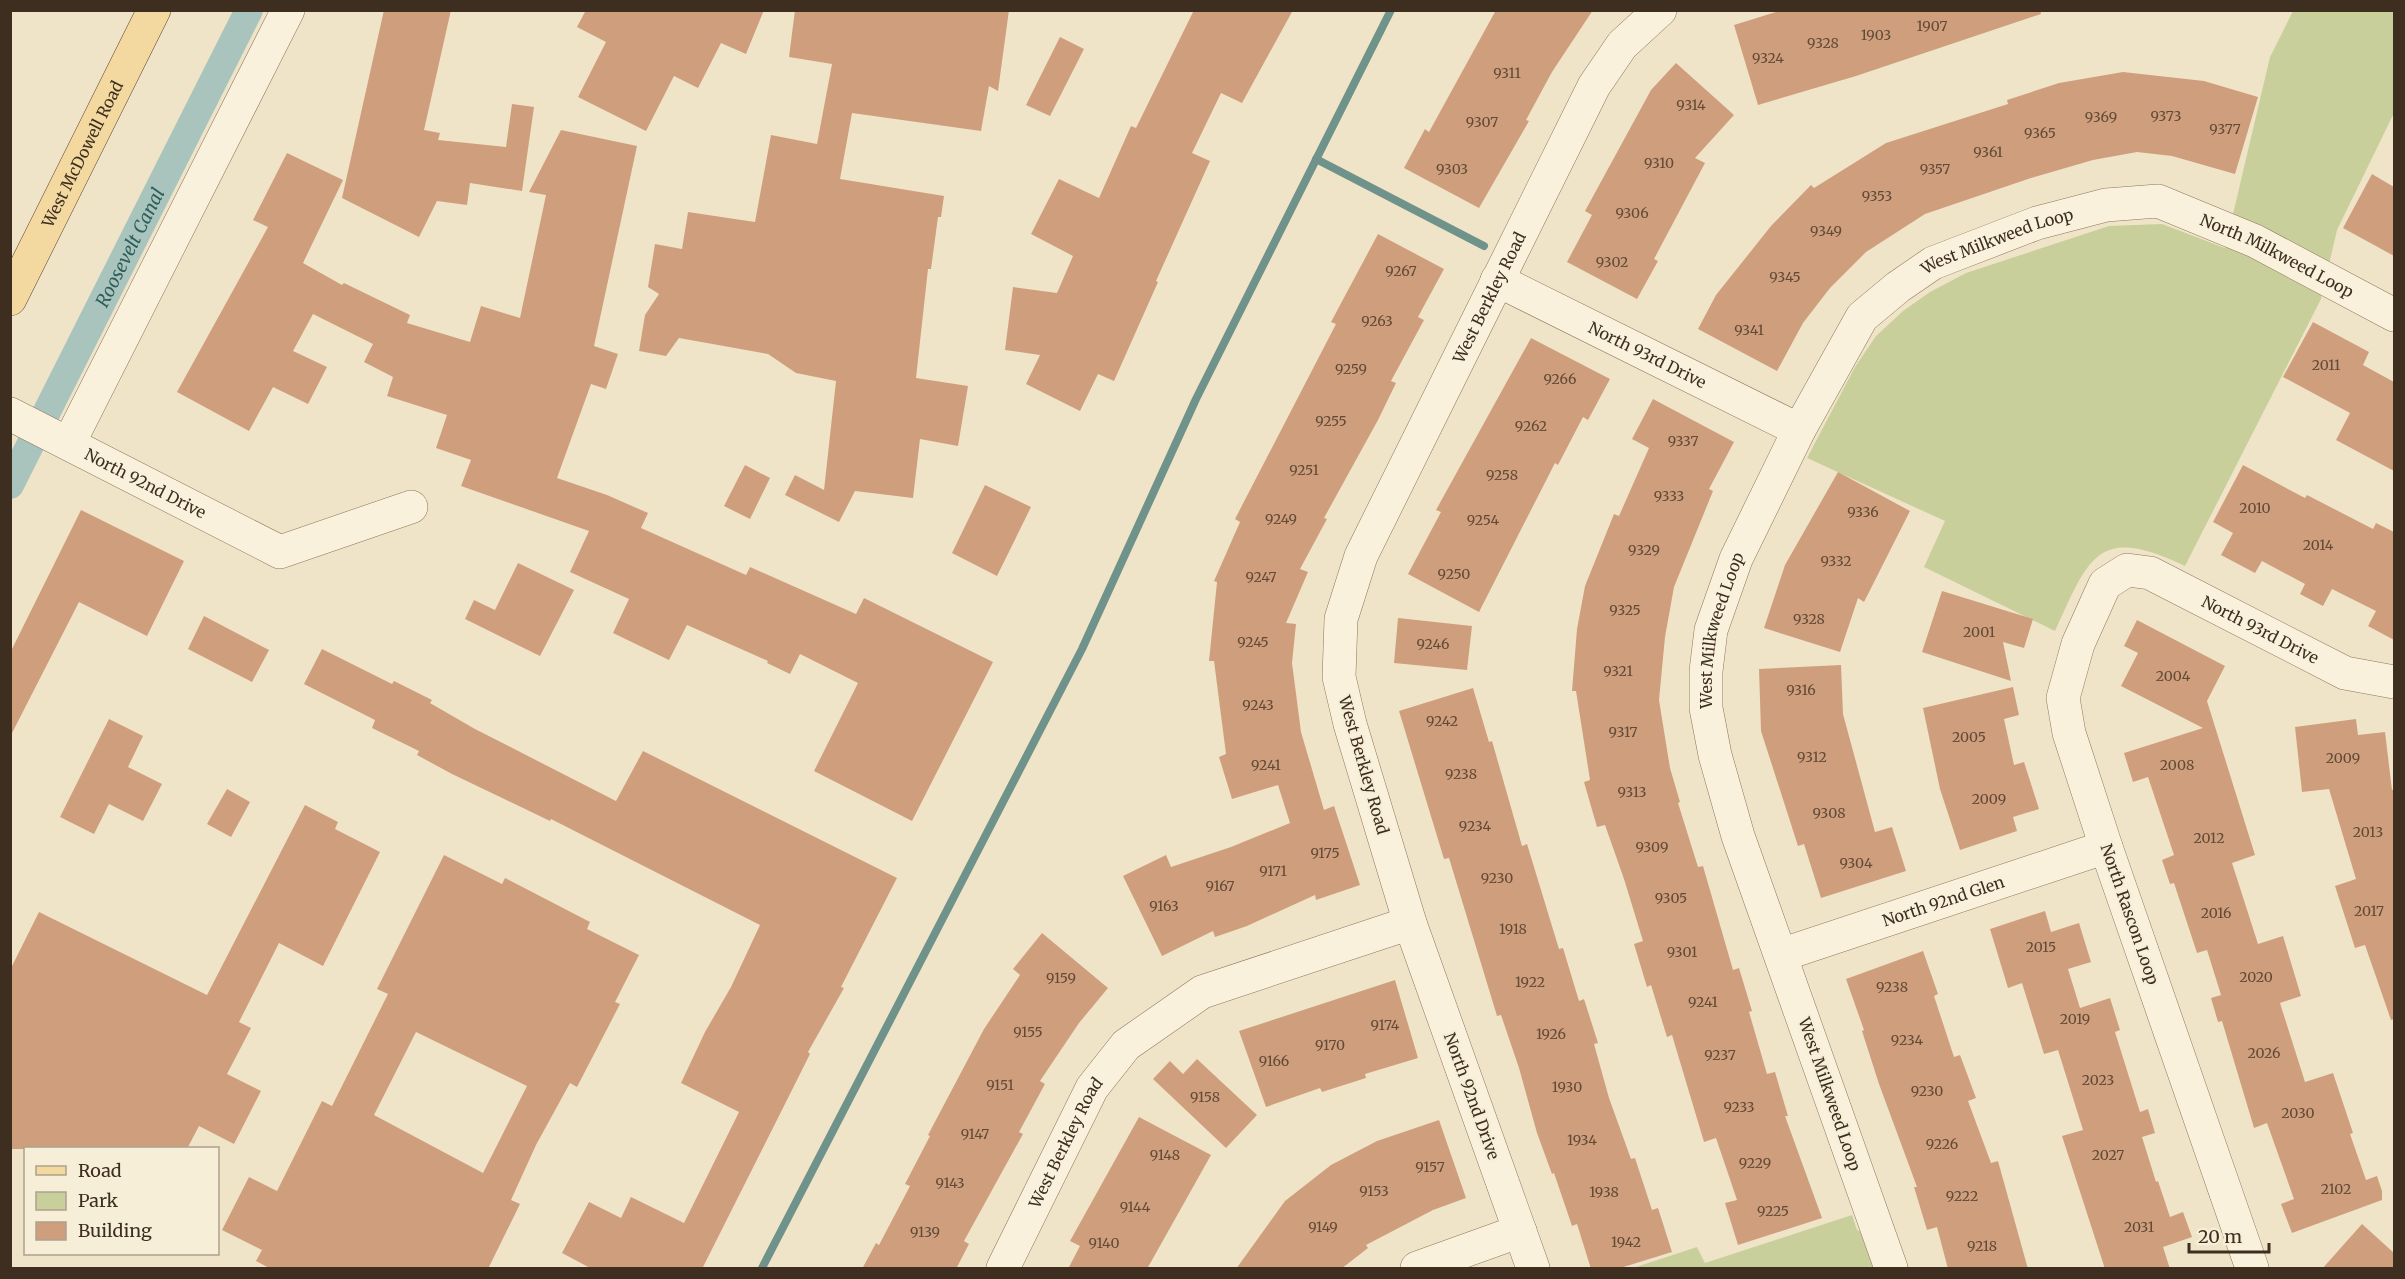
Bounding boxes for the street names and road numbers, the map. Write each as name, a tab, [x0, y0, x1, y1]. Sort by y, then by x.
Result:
street label: West McDowell Road	[37, 77, 127, 232]
street label: West Milkweed Loop	[1916, 204, 2075, 279]
street label: North Milkweed Loop	[2197, 210, 2357, 302]
street label: West Berkley Road	[1448, 229, 1530, 367]
street label: North 93rd Drive	[1585, 317, 1710, 392]
street label: North 92nd Drive	[81, 444, 209, 522]
street label: West Milkweed Loop	[1696, 549, 1748, 710]
street label: North 93rd Drive	[2198, 591, 2322, 668]
street label: West Berkley Road	[1334, 692, 1393, 837]
street label: North Rascon Loop	[2097, 841, 2164, 987]
street label: North 92nd Glen	[1880, 871, 2007, 931]
street label: West Milkweed Loop	[1794, 1014, 1866, 1173]
street label: North 92nd Drive	[1440, 1030, 1504, 1162]
street label: West Berkley Road	[1024, 1073, 1107, 1212]

